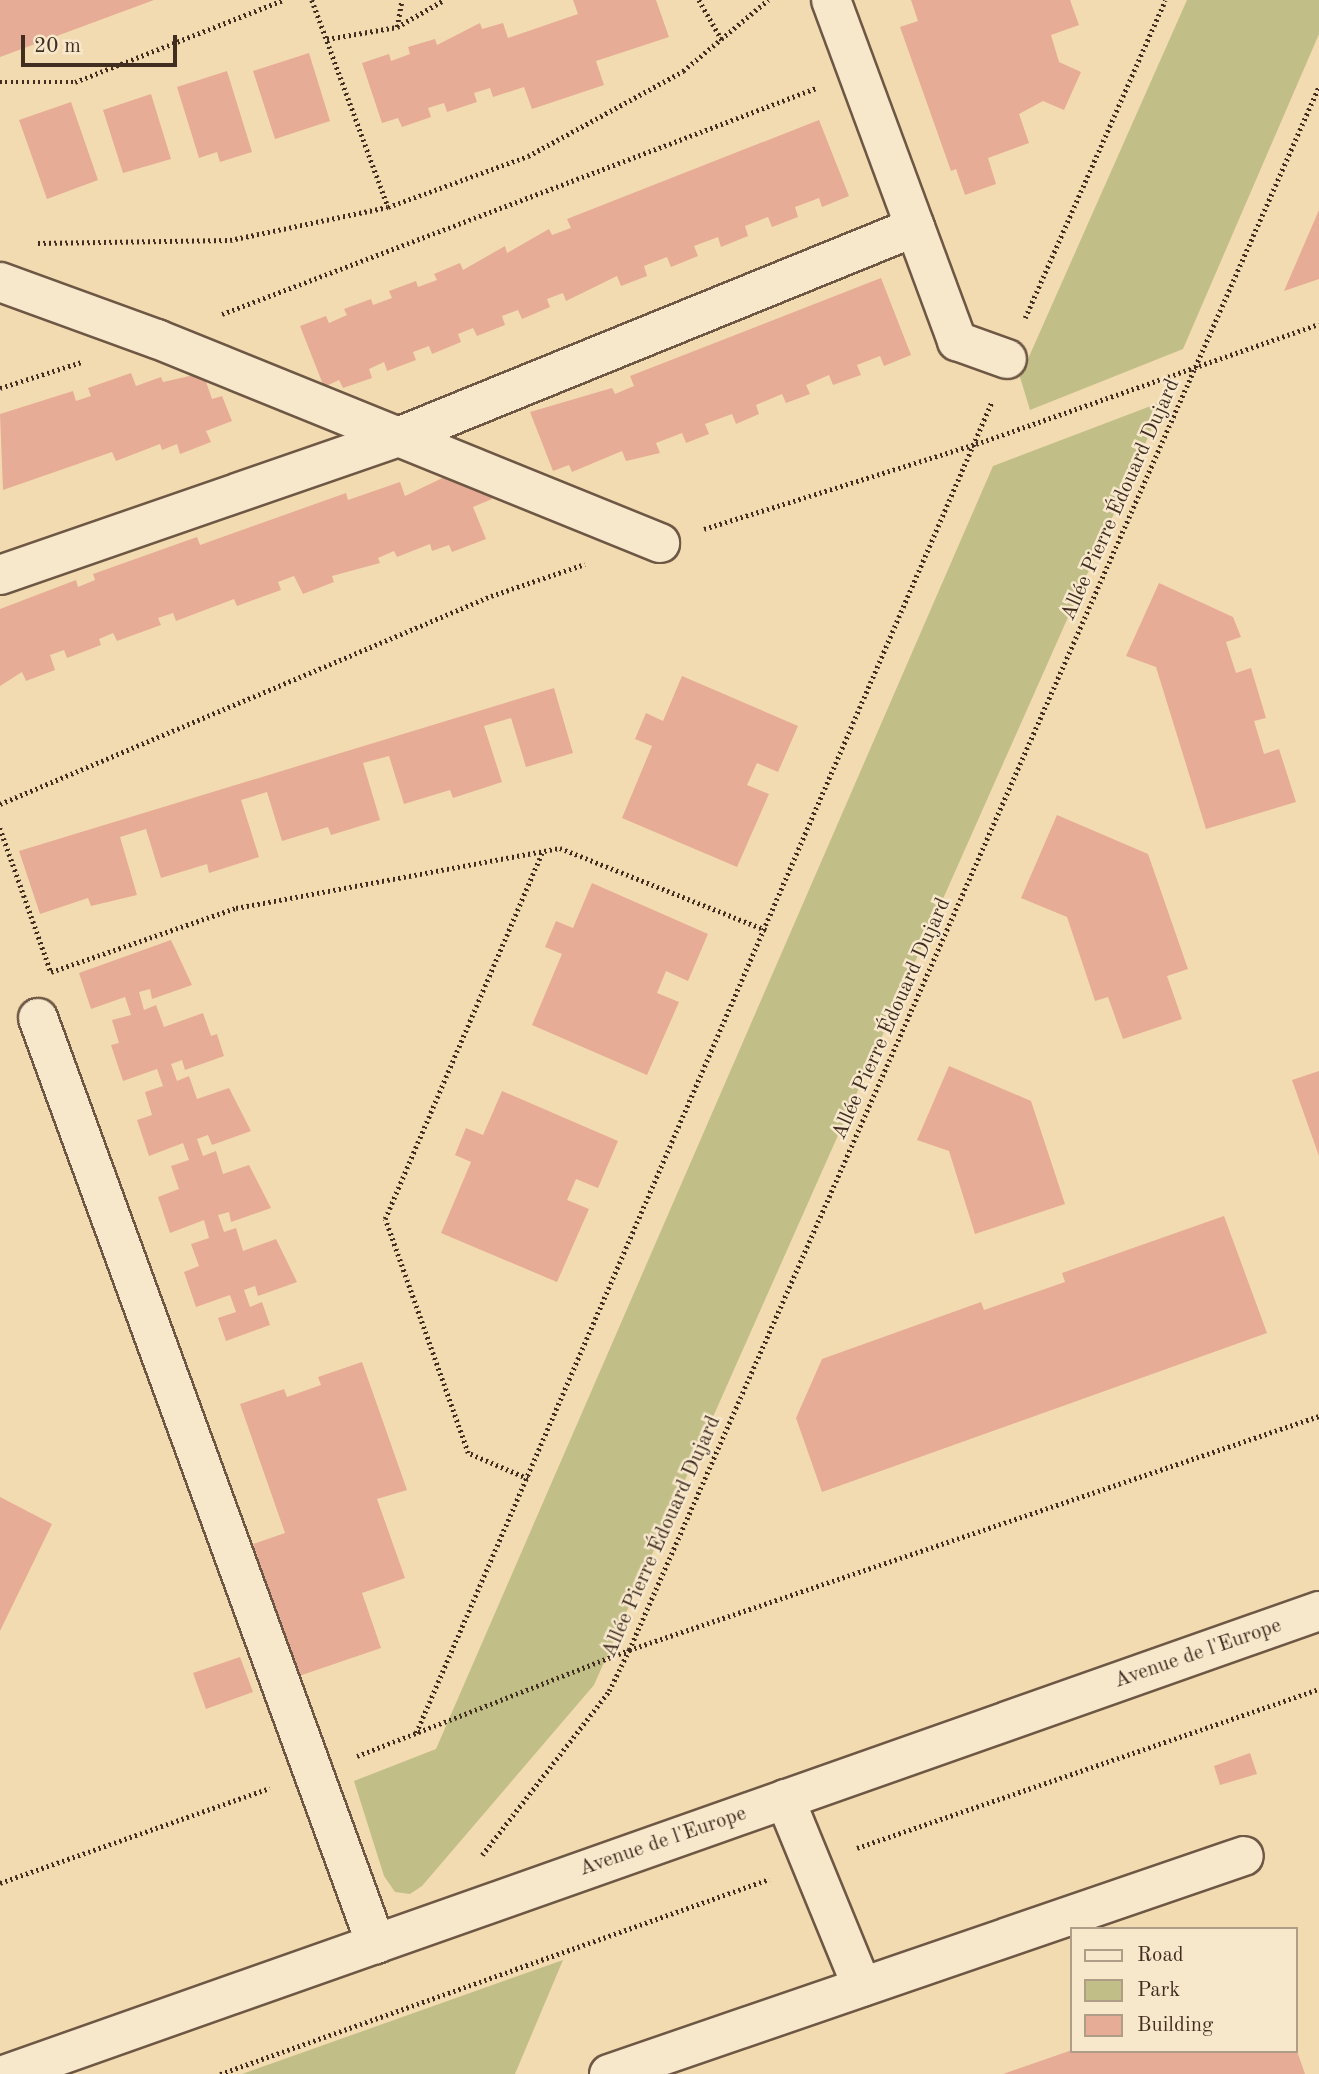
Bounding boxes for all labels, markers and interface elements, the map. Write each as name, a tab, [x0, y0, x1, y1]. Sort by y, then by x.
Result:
scale bar	[24, 21, 180, 65]
text: 20 m	[34, 36, 81, 57]
street label: Allée Pierre Édouard Dujard	[1056, 375, 1186, 625]
street label: Allée Pierre Édouard Dujard	[827, 894, 957, 1144]
street label: Allée Pierre Édouard Dujard	[597, 1412, 727, 1662]
street label: Avenue de l'Europe	[1111, 1614, 1285, 1694]
street label: Avenue de l'Europe	[576, 1802, 750, 1882]
legend	[1070, 1927, 1298, 2053]
text: Road	[1137, 1945, 1184, 1966]
text: Park	[1137, 1980, 1180, 2001]
text: Building	[1137, 2015, 1213, 2036]

